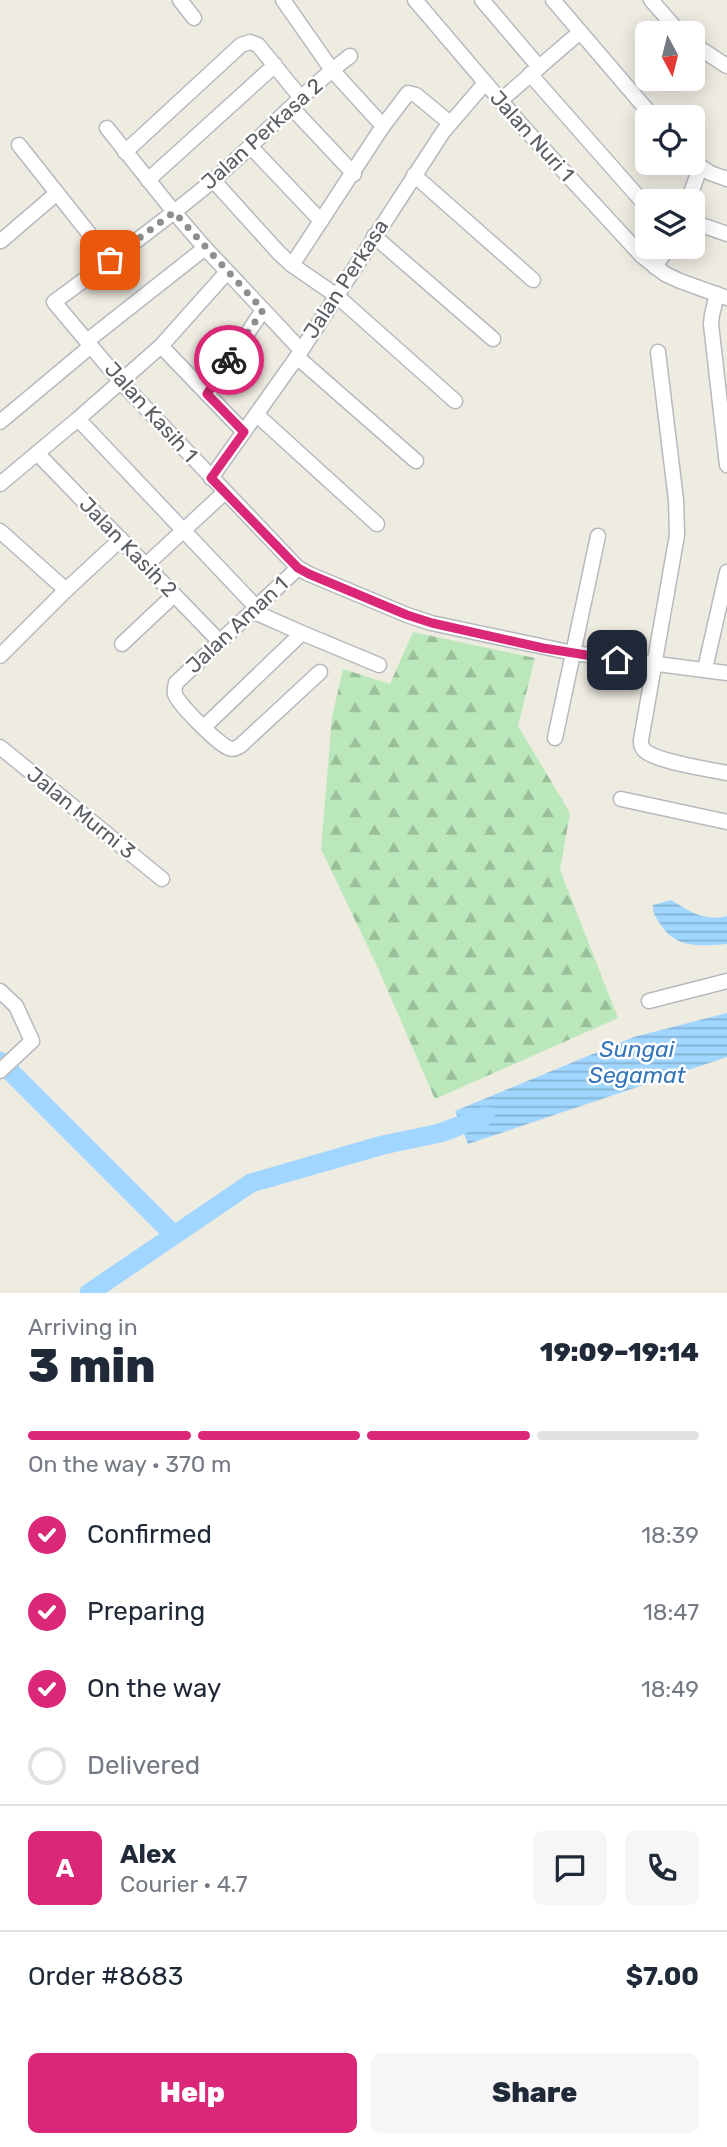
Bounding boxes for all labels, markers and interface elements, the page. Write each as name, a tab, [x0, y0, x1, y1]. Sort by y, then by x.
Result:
north arrow	[635, 21, 705, 91]
map controls	[635, 21, 705, 259]
street label: Jalan Perkasa 2	[196, 73, 327, 195]
street label: Jalan Nuri 1	[485, 85, 580, 186]
button: locate	[635, 105, 705, 175]
button: layers	[635, 189, 705, 259]
street label: Jalan Perkasa	[298, 214, 393, 343]
pin	[80, 230, 140, 290]
icon: bag	[91, 241, 129, 279]
courier	[194, 325, 264, 395]
icon: bike	[210, 341, 248, 379]
street label: Jalan Kasih 1	[100, 356, 203, 467]
street label: Jalan Kasih 2	[74, 491, 182, 602]
street label: Jalan Aman 1	[181, 571, 293, 678]
pin	[587, 630, 647, 690]
icon: home	[598, 641, 636, 679]
street label: Jalan Murni 3	[22, 761, 141, 864]
water label: Sungai Segamat	[588, 1035, 687, 1089]
text: Arriving in	[28, 1313, 138, 1341]
text: 19:09–19:14	[540, 1337, 699, 1368]
text: 3 min	[28, 1339, 156, 1394]
text: On the way · 370 m	[28, 1450, 231, 1478]
icon: check	[28, 1516, 66, 1554]
text: Confirmed	[87, 1519, 212, 1550]
text: 18:39	[641, 1521, 699, 1549]
icon: check	[28, 1593, 66, 1631]
text: Preparing	[87, 1596, 205, 1627]
text: 18:47	[643, 1598, 699, 1626]
icon: check	[28, 1670, 66, 1708]
text: On the way	[87, 1673, 221, 1704]
text: 18:49	[641, 1675, 699, 1703]
text: Delivered	[87, 1750, 200, 1781]
button: chat	[533, 1831, 607, 1905]
button: phone	[625, 1831, 699, 1905]
text: Alex	[120, 1839, 176, 1870]
text: A	[56, 1853, 74, 1884]
text: Courier · 4.7	[120, 1870, 247, 1898]
text: Order #8683	[28, 1961, 183, 1992]
text: $7.00	[626, 1961, 699, 1992]
button: Help	[28, 2053, 357, 2133]
button: Share	[371, 2053, 699, 2133]

